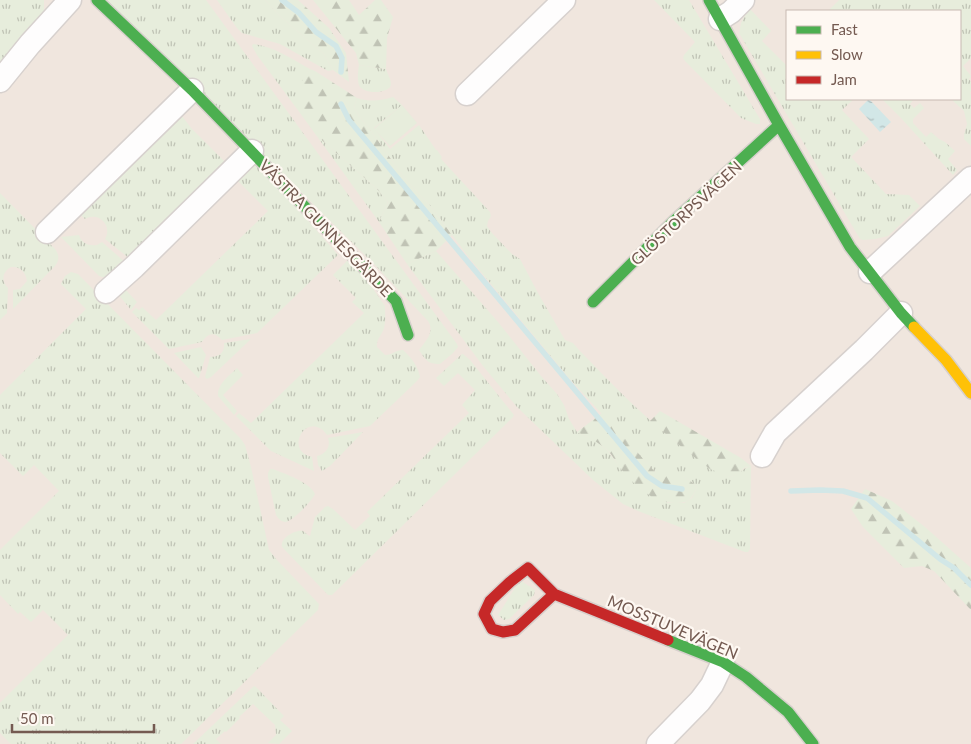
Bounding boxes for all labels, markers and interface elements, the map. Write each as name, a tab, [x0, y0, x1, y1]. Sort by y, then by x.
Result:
legend	[786, 10, 961, 100]
text: Fast	[831, 20, 858, 38]
text: Slow	[831, 45, 863, 63]
text: Jam	[831, 70, 857, 88]
street label: VÄSTRA GUNNESGÄRDE	[256, 155, 397, 300]
street label: GLÖSTORPSVÄGEN	[626, 156, 745, 269]
street label: MOSSTUVEVÄGEN	[605, 590, 741, 663]
scale bar	[12, 702, 155, 734]
text: 50 m	[20, 709, 54, 727]

